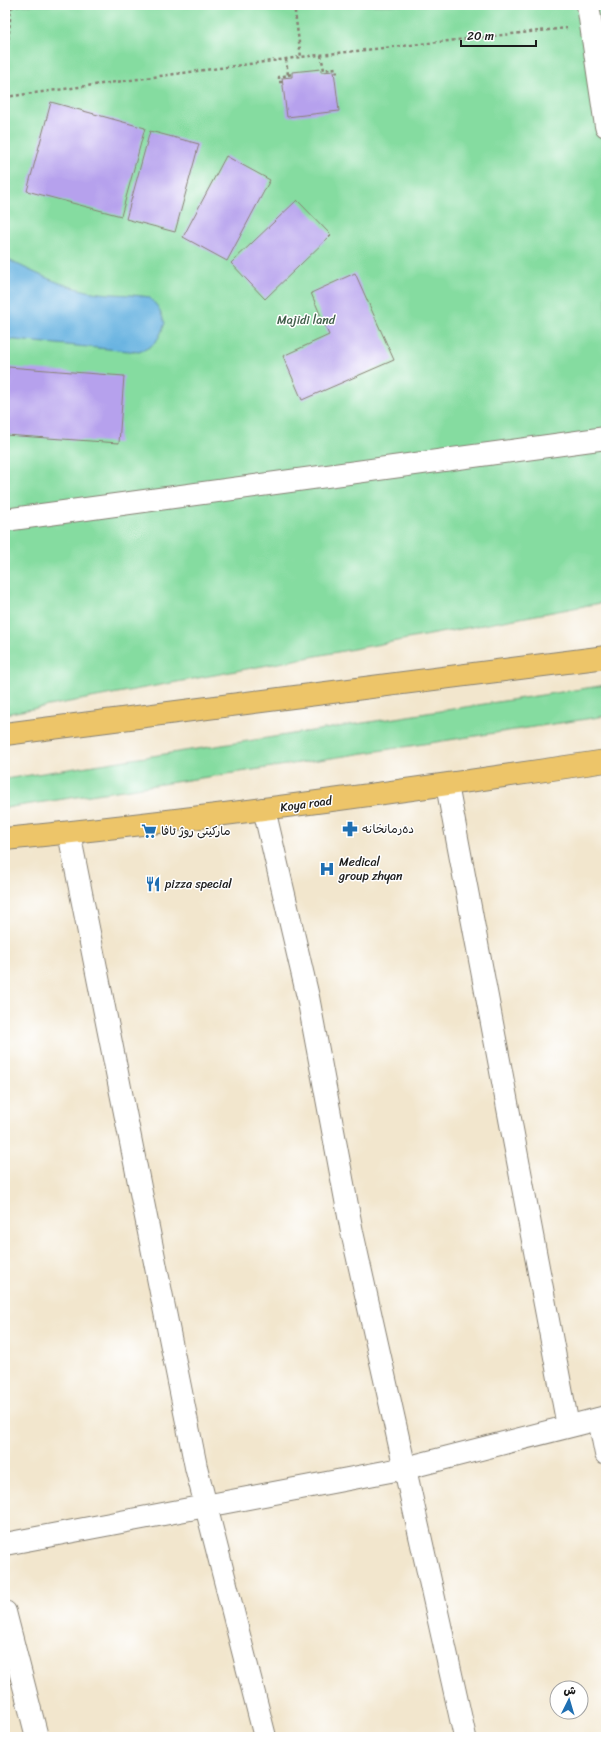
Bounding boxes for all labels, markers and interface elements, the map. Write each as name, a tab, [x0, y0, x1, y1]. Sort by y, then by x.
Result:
scale bar	[461, 22, 536, 48]
text: 20 m	[467, 25, 494, 47]
park label: Majidi land	[277, 309, 336, 331]
street label: Koya road	[279, 789, 334, 819]
place label: دەرمانخانە	[362, 818, 414, 840]
place label: ماركيتى روژ ئافا	[161, 820, 231, 842]
pharmacy icon: دەرمانخانە	[341, 820, 359, 838]
supermarket icon: ماركيتى روژ ئافا	[140, 822, 158, 840]
place label: Medical group zhyan	[338, 851, 403, 887]
hospital icon: Medical group zhyan	[318, 860, 336, 878]
place label: pizza special	[164, 873, 232, 895]
restaurant icon: pizza special	[144, 875, 162, 893]
north arrow	[549, 1680, 589, 1720]
text: ش	[563, 1681, 577, 1701]

